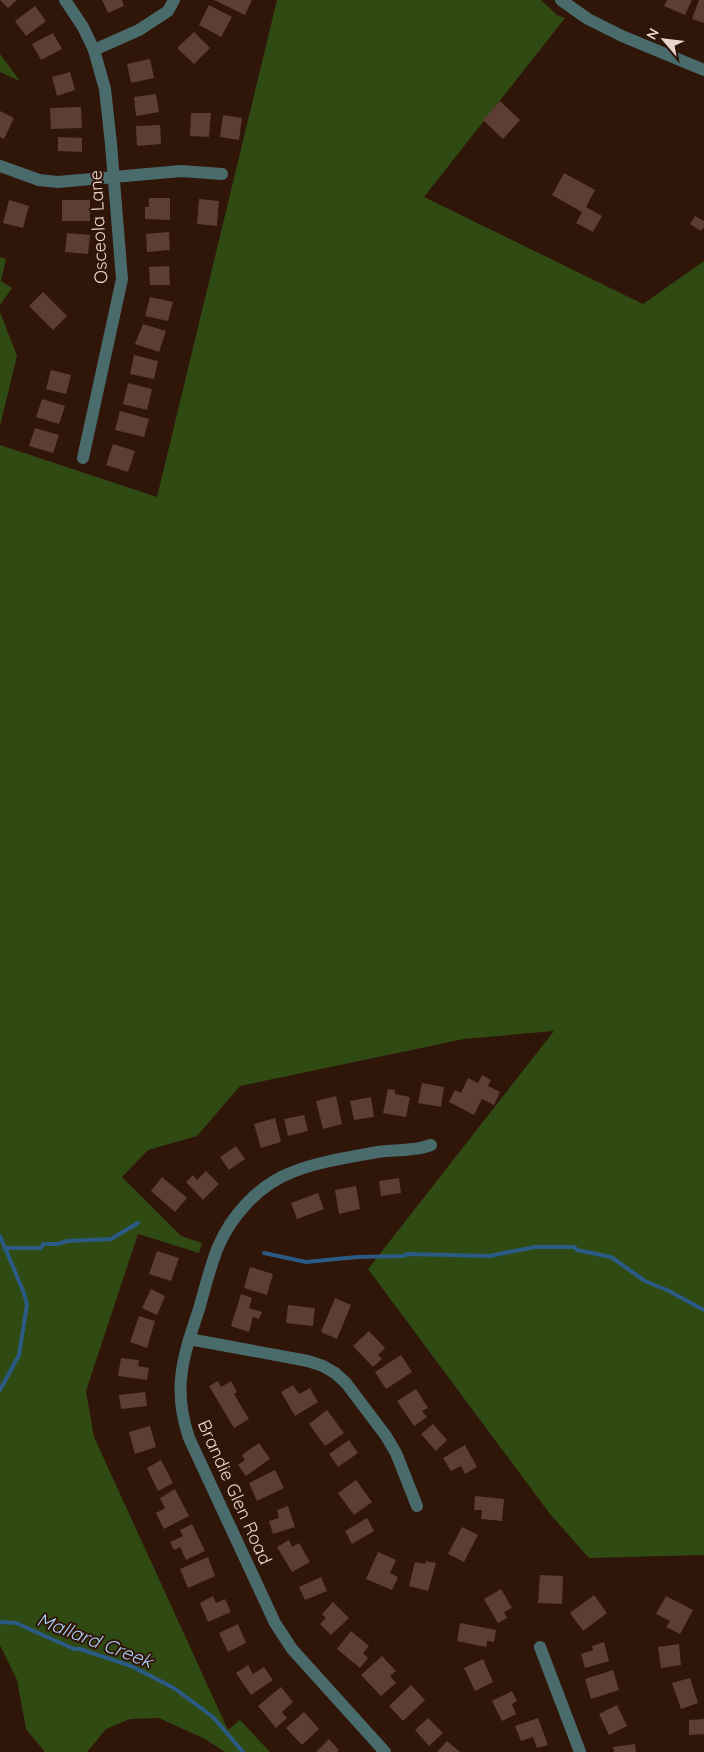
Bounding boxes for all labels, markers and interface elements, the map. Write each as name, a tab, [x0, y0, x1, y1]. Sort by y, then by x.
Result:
north arrow	[639, 15, 689, 65]
text: N	[642, 25, 663, 43]
street label: Osceola Lane	[84, 170, 112, 284]
street label: Brandie Glen Road	[193, 1416, 277, 1568]
water label: Mallard Creek	[34, 1607, 158, 1674]

